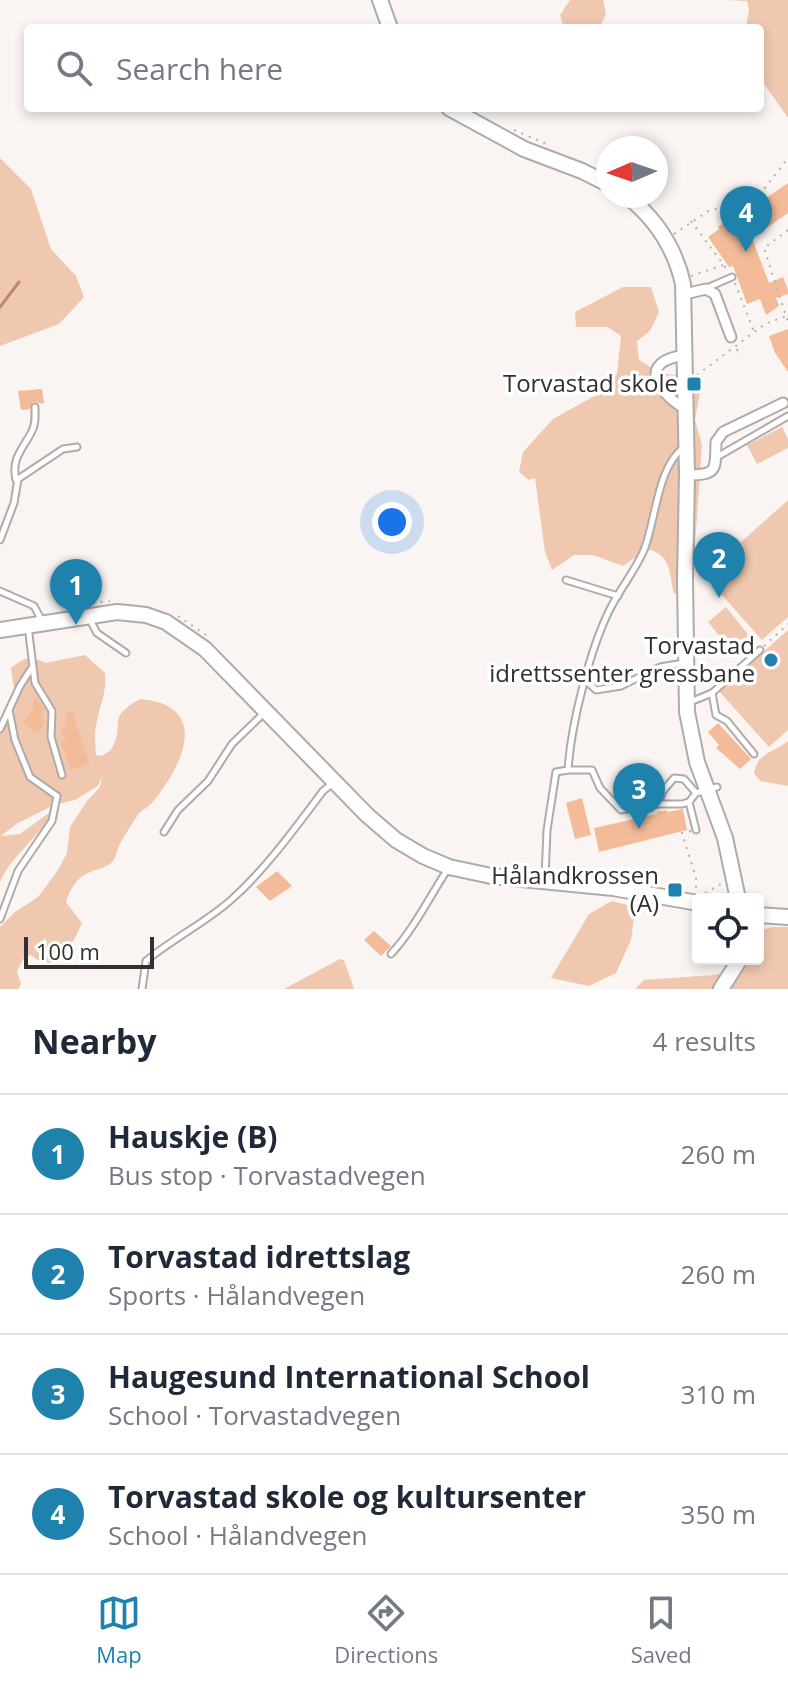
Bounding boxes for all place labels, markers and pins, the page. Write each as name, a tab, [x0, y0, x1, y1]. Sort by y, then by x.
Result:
pin: 4	[720, 186, 772, 252]
place label: Torvastad skole	[503, 366, 678, 399]
marker: Torvastad skole	[685, 375, 703, 393]
pin: 2	[693, 532, 745, 598]
pin: 1	[50, 559, 102, 625]
place label: Torvastad idrettssenter gressbane	[489, 628, 755, 689]
marker: Torvastad idrettssenter gressbane	[762, 651, 780, 669]
pin: 3	[613, 763, 665, 829]
place label: Hålandkrossen (A)	[491, 858, 659, 919]
marker: Hålandkrossen (A)	[666, 881, 684, 899]

